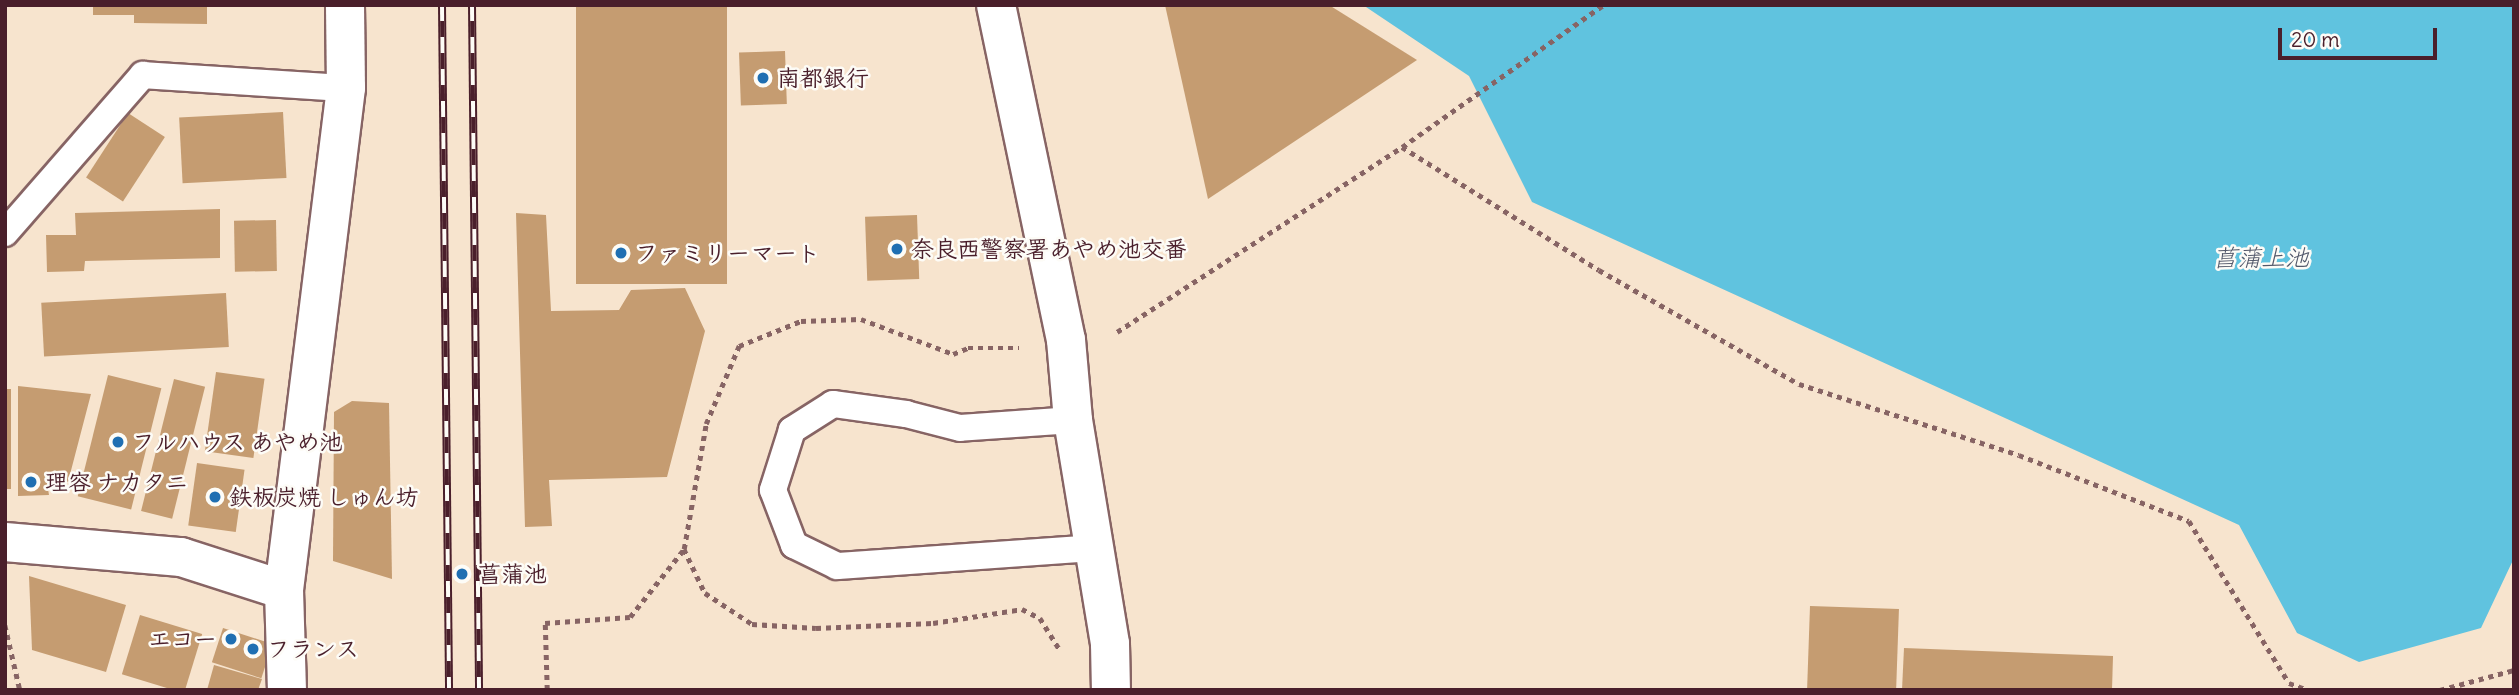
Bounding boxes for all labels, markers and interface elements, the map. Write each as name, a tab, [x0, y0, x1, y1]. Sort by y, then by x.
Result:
scale bar	[2281, 14, 2440, 58]
text: 20 m	[2291, 26, 2340, 53]
place label: 南都銀行	[777, 64, 869, 92]
marker: 南都銀行	[755, 70, 771, 86]
place label: 奈良西警察署あやめ池交番	[911, 235, 1187, 263]
place label: ファミリーマート	[635, 239, 819, 267]
marker: 奈良西警察署あやめ池交番	[889, 241, 905, 257]
water label: 菖蒲上池	[2213, 244, 2309, 272]
marker: ファミリーマート	[613, 245, 629, 261]
place label: フルハウス あやめ池	[132, 428, 344, 456]
marker: フルハウス あやめ池	[110, 434, 126, 450]
place label: 理容 ナカタニ	[45, 468, 188, 496]
marker: 理容 ナカタニ	[23, 474, 39, 490]
place label: 鉄板炭焼 しゅん坊	[229, 483, 418, 511]
marker: 鉄板炭焼 しゅん坊	[207, 489, 223, 505]
place label: 菖蒲池	[478, 560, 547, 588]
marker: 菖蒲池	[452, 564, 472, 584]
place label: エコー	[148, 625, 217, 653]
marker: エコー	[223, 631, 239, 647]
place label: フランス	[267, 635, 359, 663]
marker: フランス	[245, 641, 261, 657]

